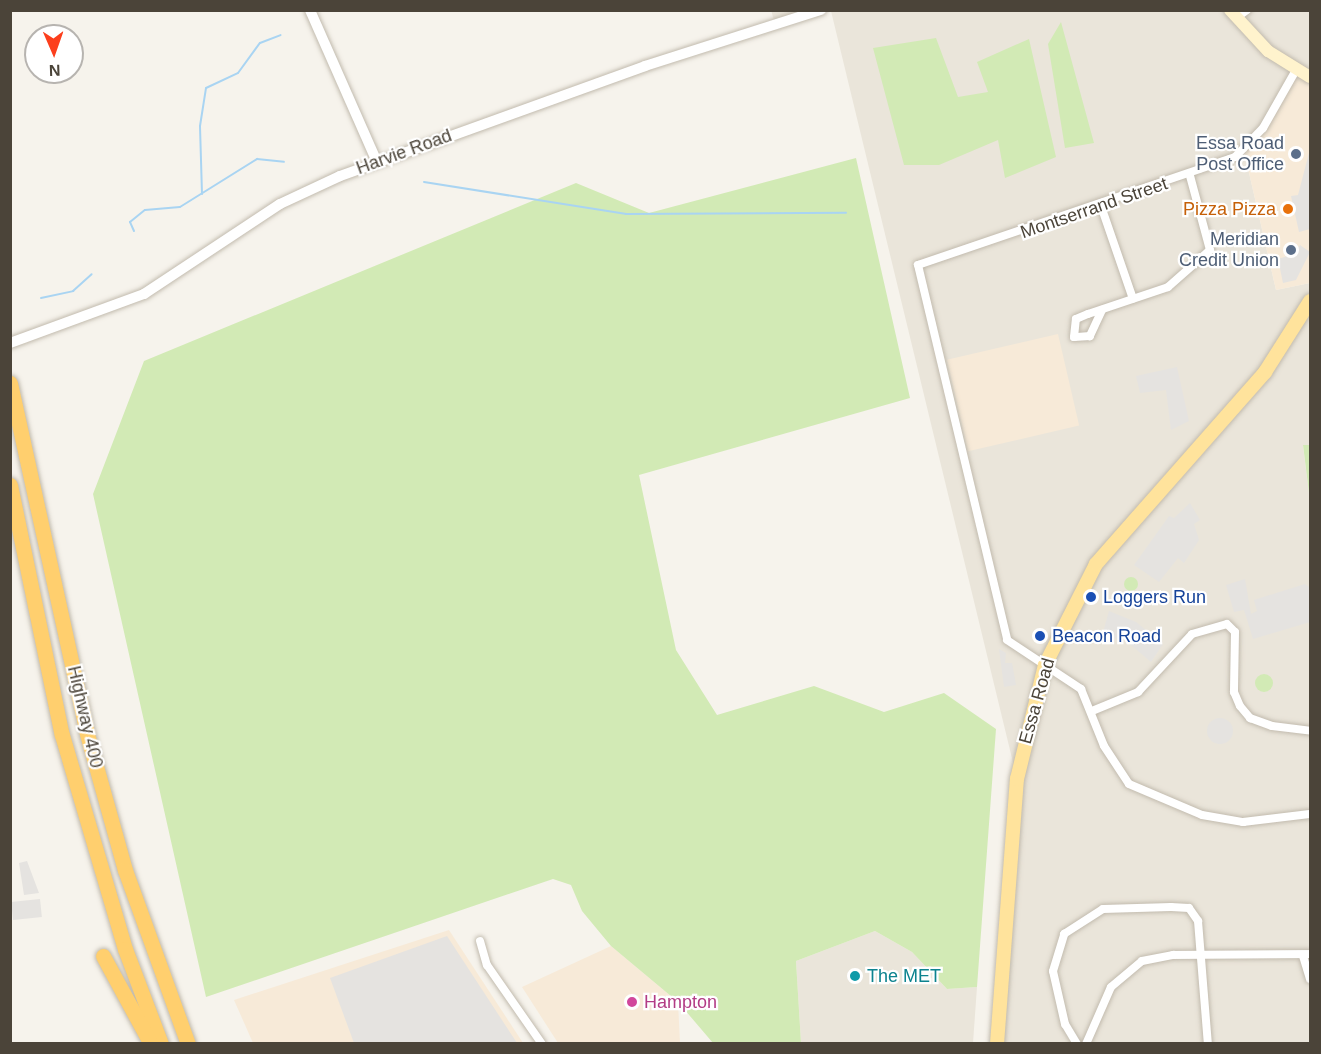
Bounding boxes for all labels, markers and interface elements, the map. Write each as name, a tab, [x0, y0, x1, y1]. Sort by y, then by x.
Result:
north arrow	[24, 24, 84, 84]
text: N	[49, 62, 61, 79]
street label: Harvie Road	[353, 125, 455, 179]
place label: Essa Road Post Office	[1196, 133, 1284, 176]
marker: Essa Road Post Office	[1289, 147, 1303, 161]
street label: Montserrand Street	[1018, 173, 1170, 243]
place label: Pizza Pizza	[1183, 198, 1276, 220]
marker: Pizza Pizza	[1281, 202, 1295, 216]
place label: Meridian Credit Union	[1179, 229, 1279, 272]
marker: Meridian Credit Union	[1284, 243, 1298, 257]
place label: Loggers Run	[1103, 586, 1206, 608]
marker: Loggers Run	[1084, 590, 1098, 604]
place label: Beacon Road	[1052, 625, 1161, 647]
marker: Beacon Road	[1033, 629, 1047, 643]
street label: Essa Road	[1014, 656, 1060, 746]
street label: Highway 400	[63, 664, 107, 770]
place label: The MET	[867, 965, 941, 987]
marker: The MET	[848, 969, 862, 983]
place label: Hampton	[644, 991, 717, 1013]
marker: Hampton	[625, 995, 639, 1009]

